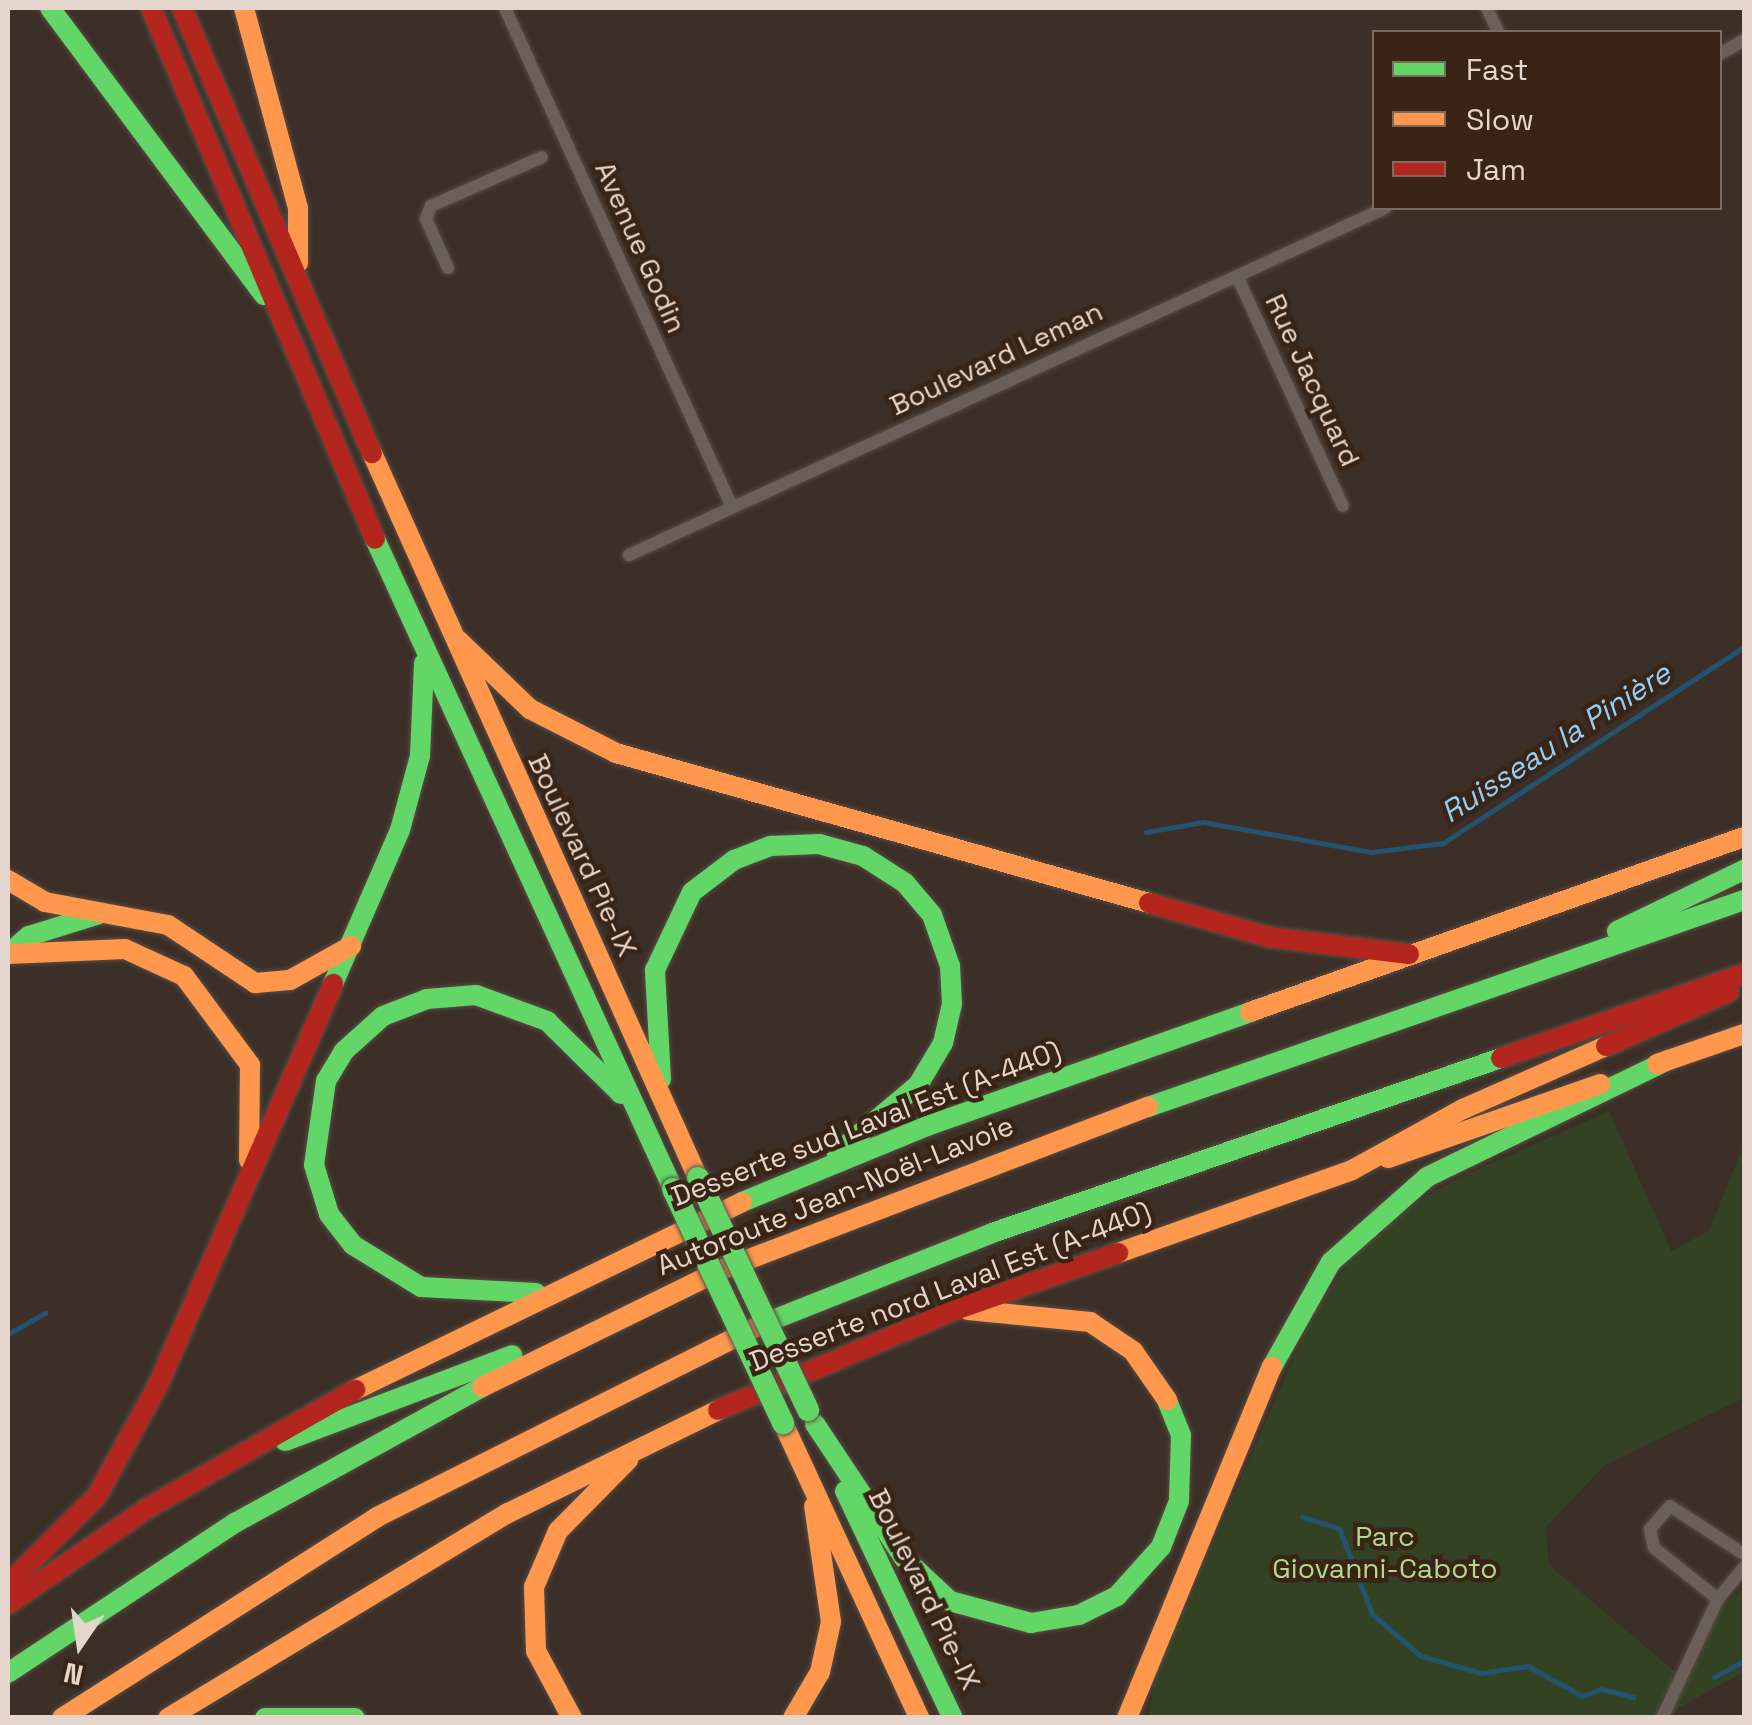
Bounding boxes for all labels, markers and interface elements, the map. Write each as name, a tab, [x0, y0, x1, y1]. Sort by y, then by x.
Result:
legend	[1372, 30, 1722, 210]
text: Fast	[1466, 50, 1528, 89]
text: Slow	[1466, 100, 1534, 139]
text: Jam	[1466, 150, 1526, 189]
street label: Avenue Godin	[588, 156, 694, 338]
street label: Rue Jacquard	[1258, 288, 1368, 472]
street label: Boulevard Leman	[884, 294, 1108, 422]
water label: Ruisseau la Pinière	[1434, 655, 1678, 831]
street label: Boulevard Pie-IX	[521, 748, 645, 962]
street label: Desserte sud Laval Est (A-440)	[667, 1033, 1065, 1213]
street label: Autoroute Jean-Noël-Lavoie	[652, 1108, 1018, 1282]
street label: Desserte nord Laval Est (A-440)	[745, 1194, 1155, 1378]
street label: Boulevard Pie-IX	[862, 1483, 988, 1695]
park label: Parc Giovanni-Caboto	[1272, 1519, 1498, 1585]
north arrow	[30, 1595, 130, 1695]
text: N	[60, 1655, 86, 1694]

